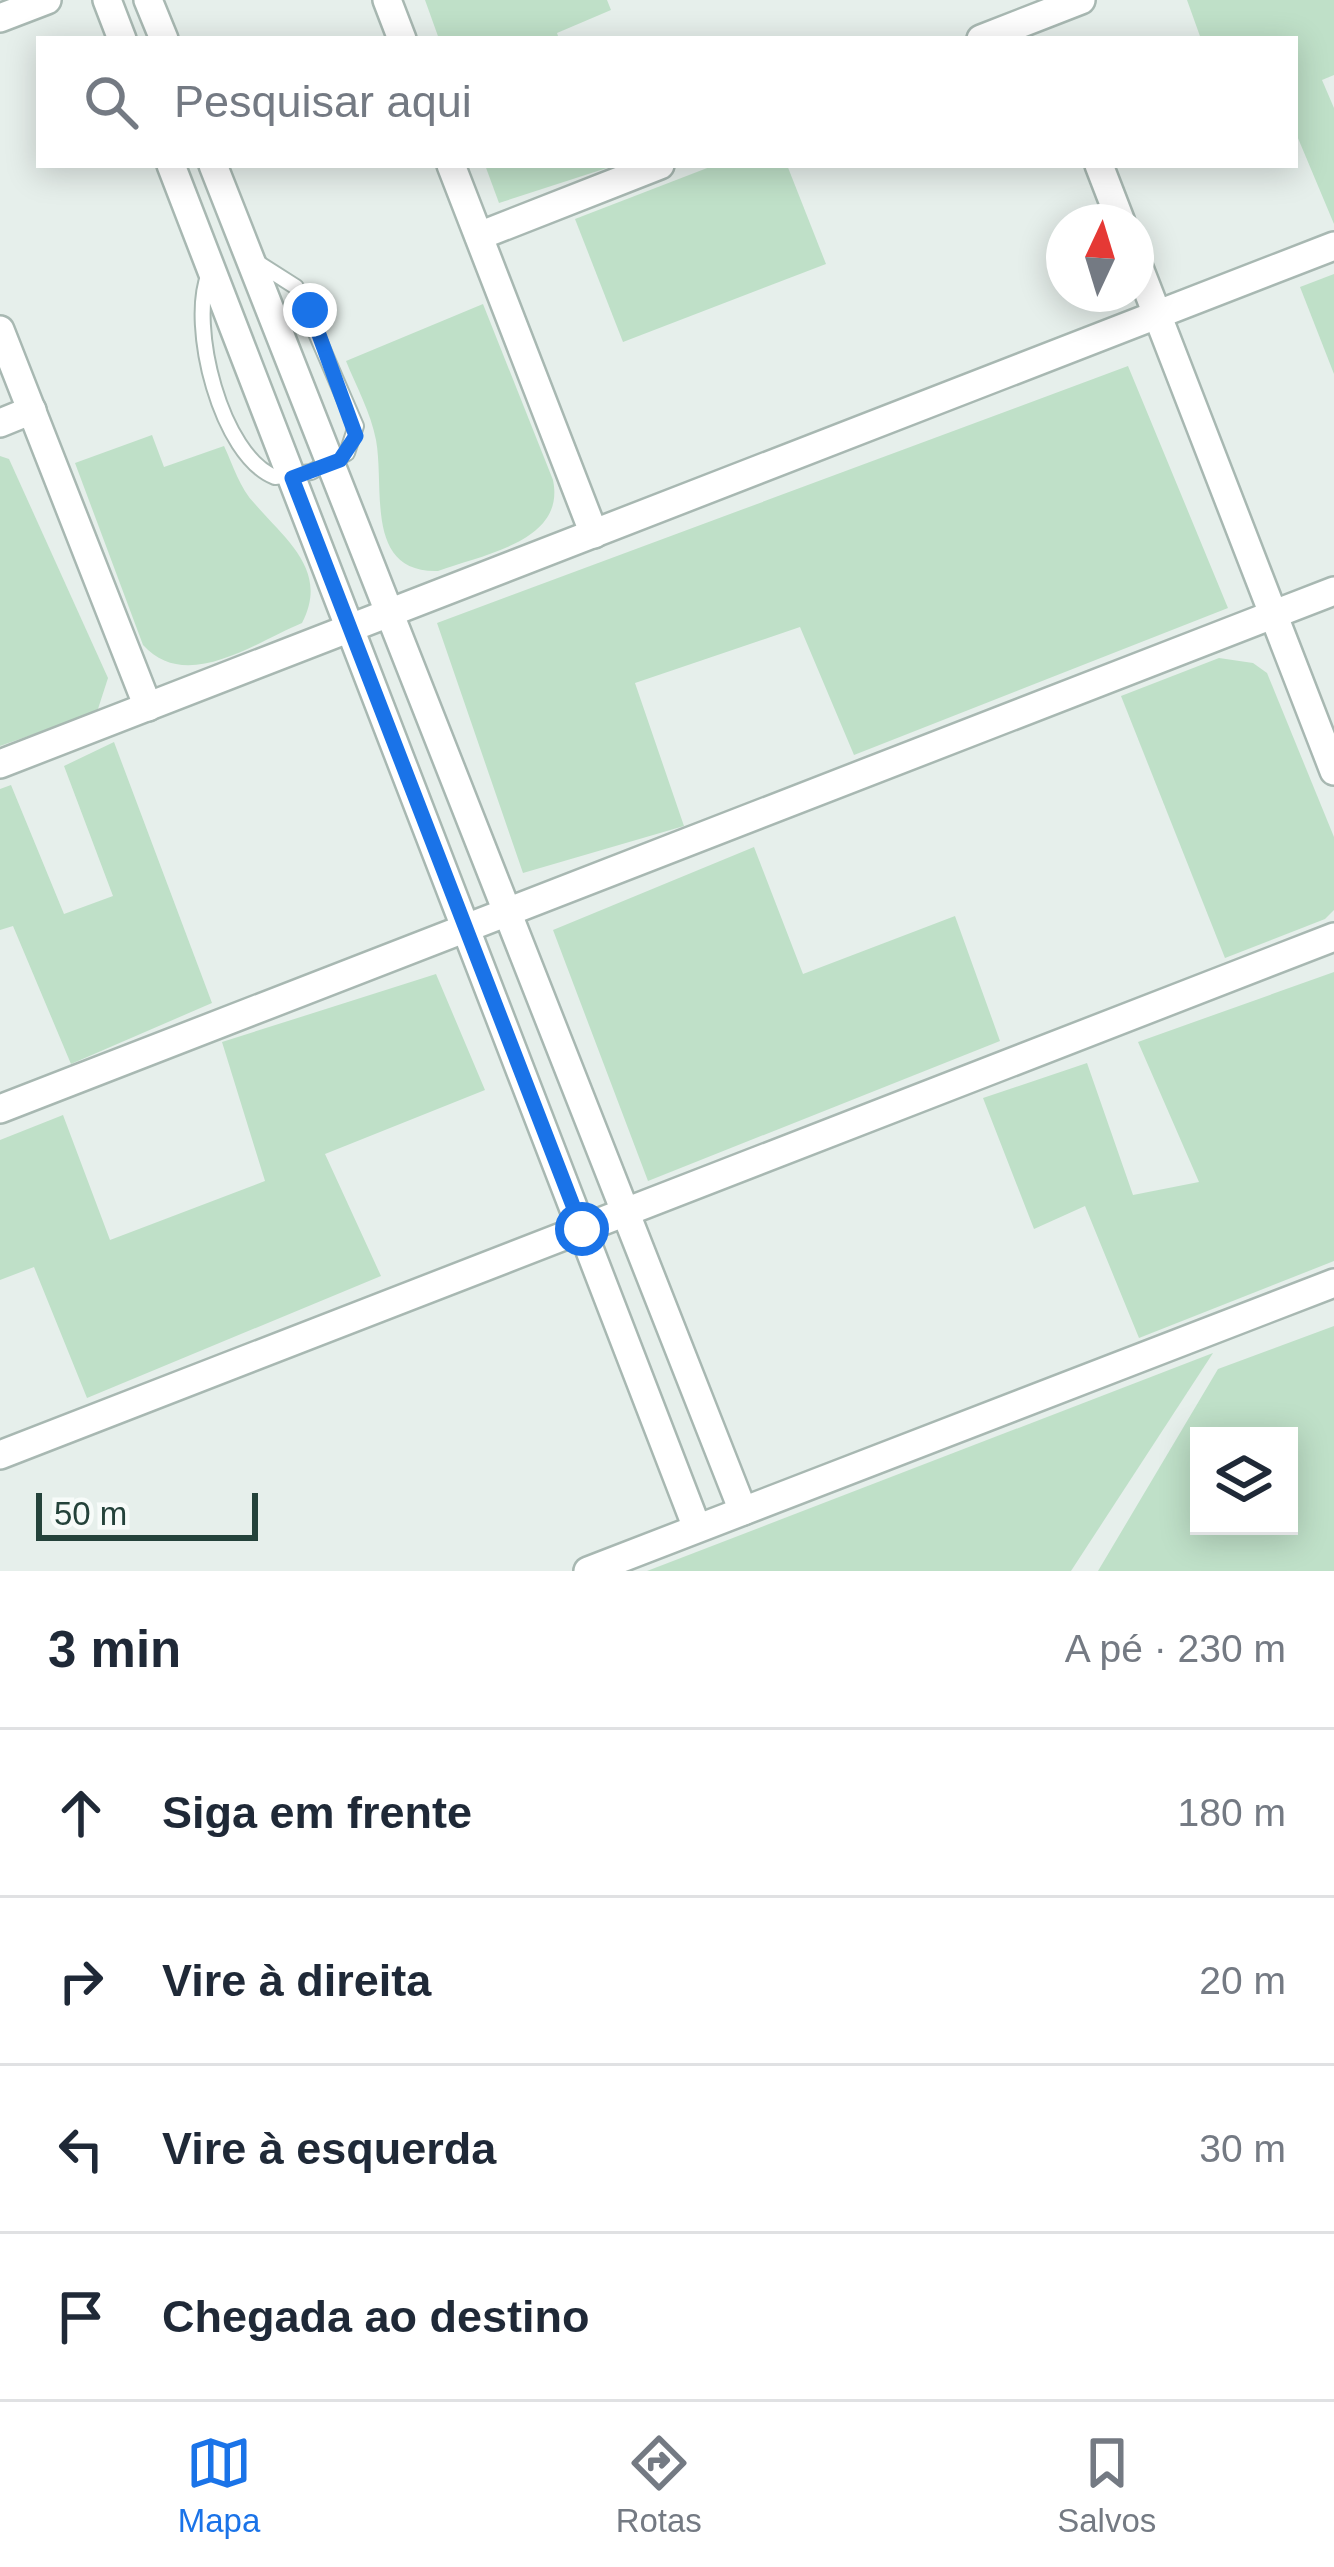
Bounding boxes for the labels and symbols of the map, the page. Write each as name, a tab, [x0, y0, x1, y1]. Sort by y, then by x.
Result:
north arrow	[1046, 204, 1154, 312]
route end	[283, 283, 337, 337]
route start	[555, 1202, 609, 1256]
scale bar	[36, 1487, 258, 1540]

